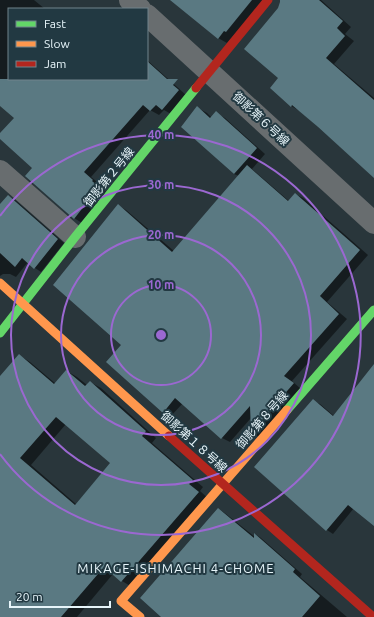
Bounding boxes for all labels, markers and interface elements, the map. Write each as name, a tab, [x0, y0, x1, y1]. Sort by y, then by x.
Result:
legend	[8, 8, 148, 80]
text: Fast	[44, 17, 66, 30]
text: Slow	[44, 37, 70, 50]
text: Jam	[44, 57, 66, 70]
street label: 御影第６号線	[231, 89, 292, 148]
text: 40 m	[148, 128, 174, 141]
street label: 御影第２号線	[81, 145, 136, 209]
text: 30 m	[148, 178, 174, 191]
text: 20 m	[148, 228, 174, 241]
text: 10 m	[148, 278, 174, 291]
centre of rings	[154, 328, 168, 342]
street label: 御影第８号線	[233, 388, 290, 451]
street label: 御影第１８号線	[159, 409, 230, 475]
district label: MIKAGE-ISHIMACHI 4-CHOME	[77, 561, 275, 575]
scale bar	[10, 583, 110, 609]
text: 20 m	[16, 590, 43, 603]

